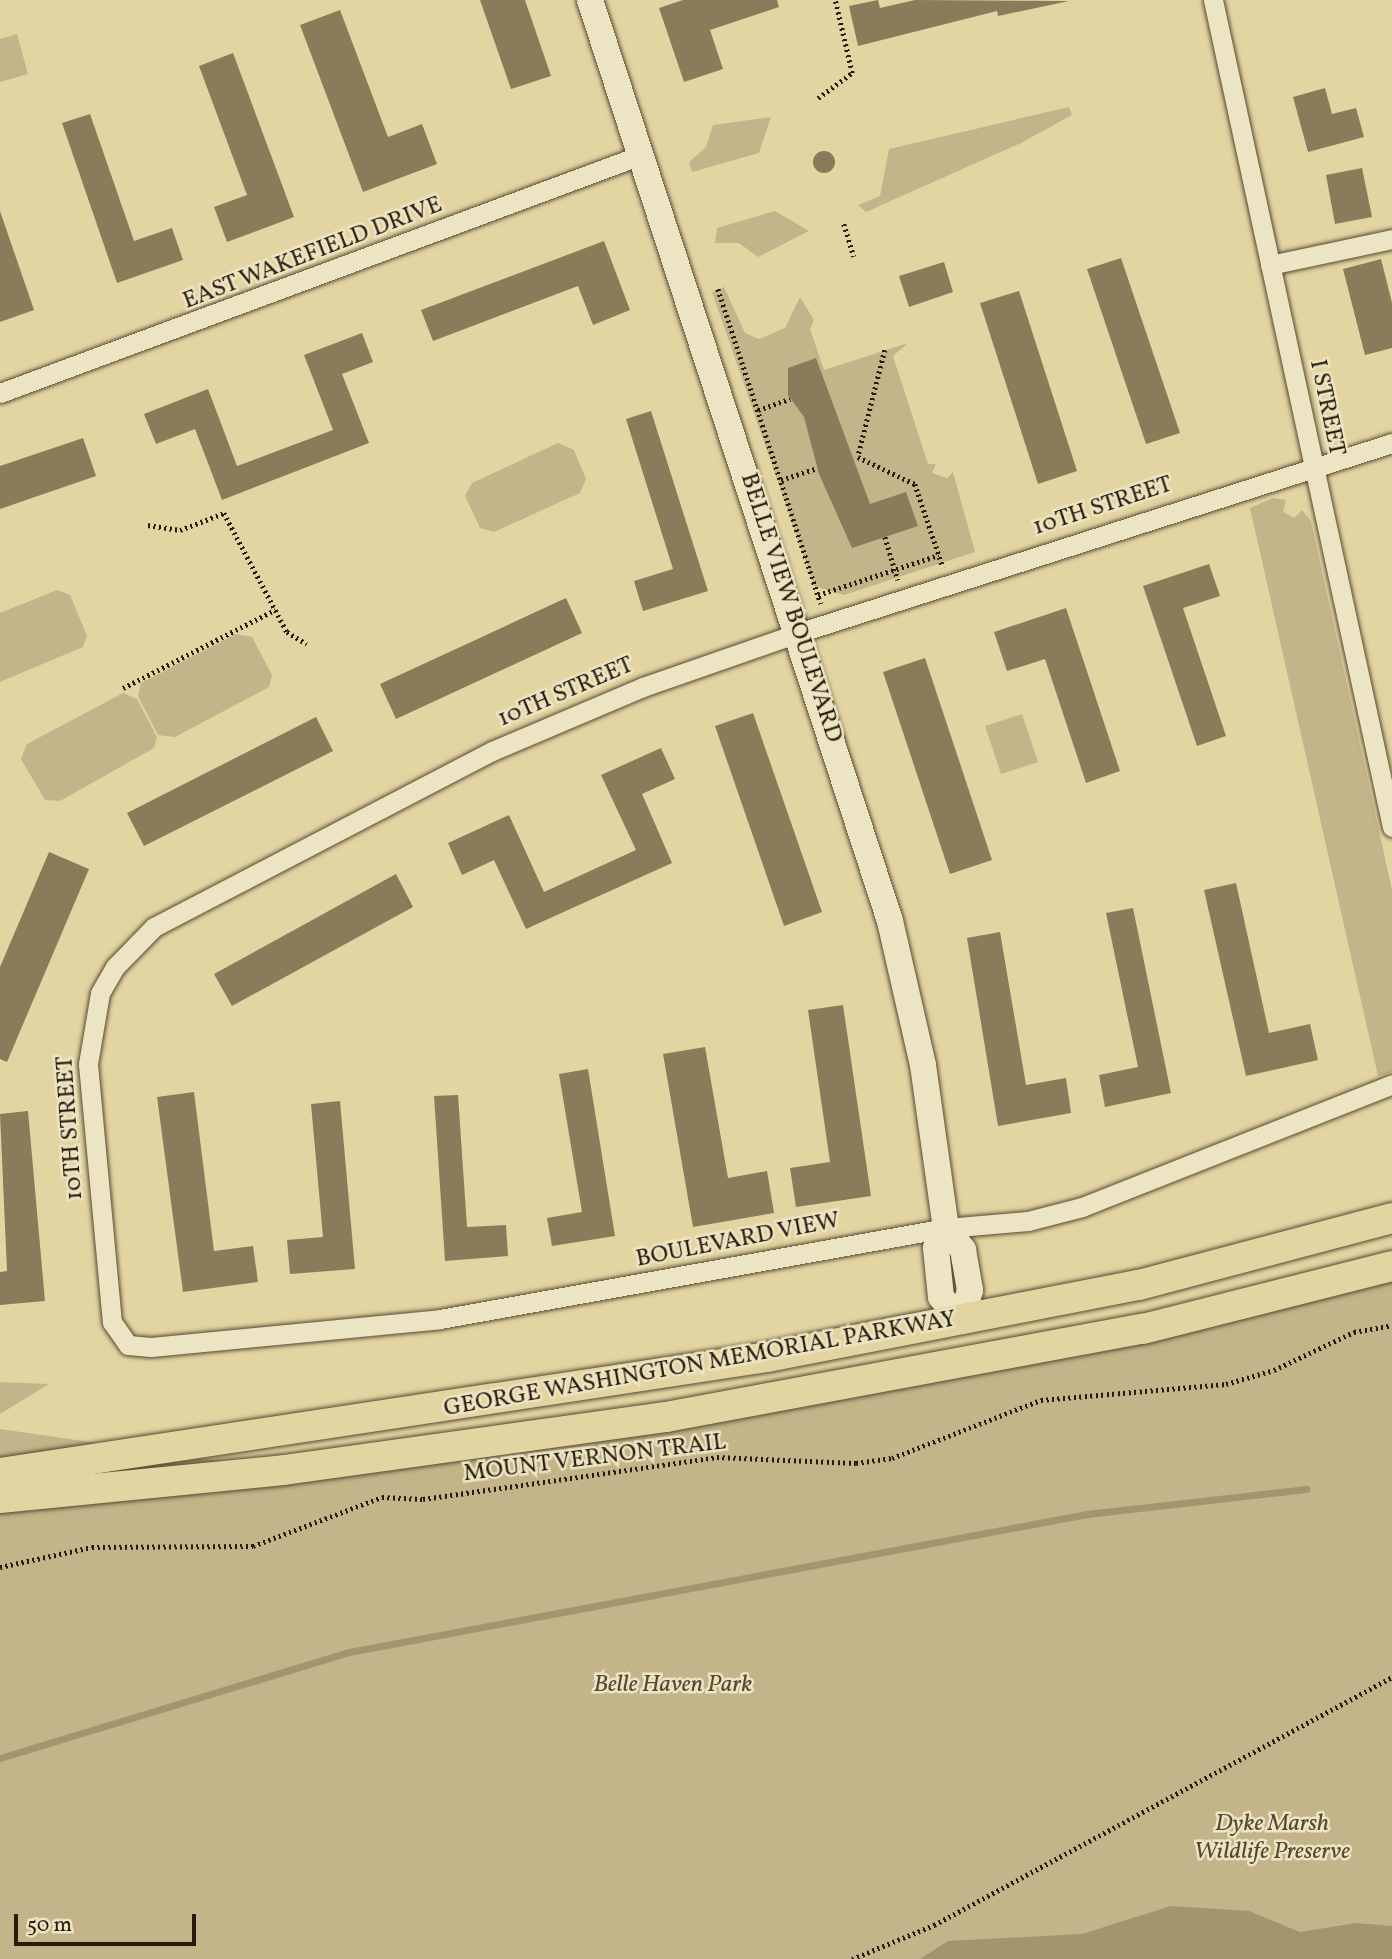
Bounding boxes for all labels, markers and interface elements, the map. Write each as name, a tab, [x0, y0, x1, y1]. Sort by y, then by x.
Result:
street label: EAST WAKEFIELD DRIVE	[179, 191, 447, 317]
street label: I STREET	[1302, 357, 1350, 459]
street label: BELLE VIEW BOULEVARD	[733, 469, 847, 747]
street label: 10TH STREET	[1030, 471, 1176, 543]
street label: 10TH STREET	[494, 652, 638, 734]
street label: 10TH STREET	[52, 1055, 90, 1201]
street label: BOULEVARD VIEW	[633, 1207, 843, 1275]
street label: GEORGE WASHINGTON MEMORIAL PARKWAY	[441, 1306, 959, 1424]
street label: MOUNT VERNON TRAIL	[461, 1428, 729, 1490]
park label: Belle Haven Park	[594, 1672, 752, 1700]
park label: Dyke Marsh Wildlife Preserve	[1194, 1811, 1350, 1867]
scale bar	[18, 1899, 200, 1943]
text: 50 m	[27, 1911, 72, 1940]

